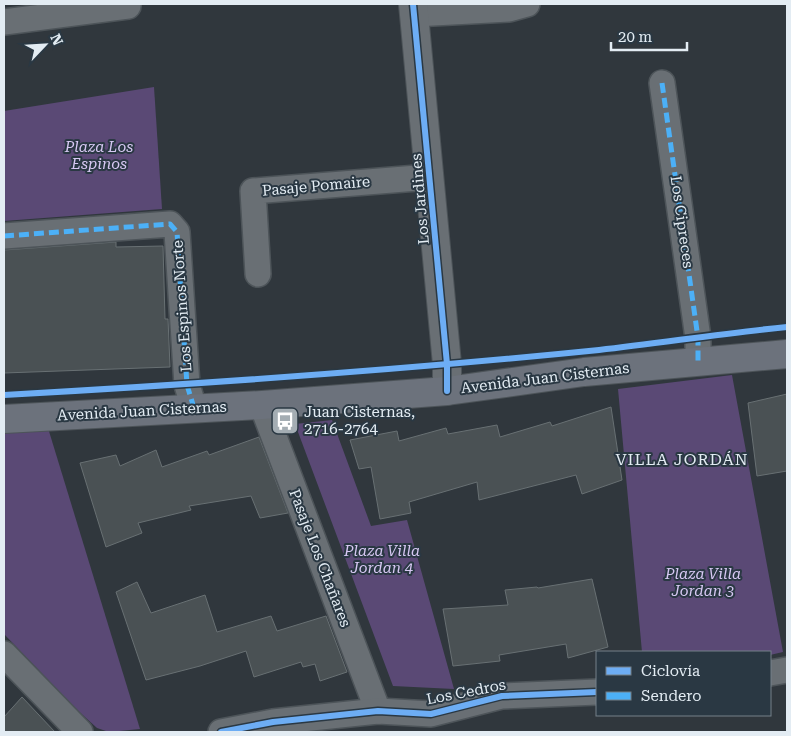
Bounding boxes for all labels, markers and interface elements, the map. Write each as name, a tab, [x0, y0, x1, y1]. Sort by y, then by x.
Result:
north arrow	[20, 20, 70, 70]
scale bar	[611, 20, 687, 52]
text: 20 m	[618, 28, 653, 46]
text: N	[47, 31, 66, 48]
park label: Plaza Los Espinos	[64, 138, 133, 173]
street label: Los Jardines	[407, 153, 433, 245]
street label: Pasaje Pomaire	[261, 172, 371, 200]
street label: Los Cipreces	[667, 175, 697, 269]
street label: Los Espinos Norte	[168, 240, 196, 372]
street label: Avenida Juan Cisternas	[460, 359, 630, 397]
street label: Avenida Juan Cisternas	[57, 398, 227, 424]
place label: Juan Cisternas, 2716-2764	[304, 403, 415, 438]
bus stop icon: Juan Cisternas, 2716-2764	[270, 406, 300, 436]
district label: VILLA JORDÁN	[615, 450, 749, 469]
street label: Pasaje Los Chañares	[285, 486, 355, 630]
park label: Plaza Villa Jordan 4	[343, 542, 420, 577]
park label: Plaza Villa Jordan 3	[664, 565, 741, 600]
legend	[596, 651, 771, 716]
text: Ciclovía	[641, 662, 700, 680]
street label: Los Cedros	[425, 675, 507, 709]
text: Sendero	[641, 687, 702, 705]

